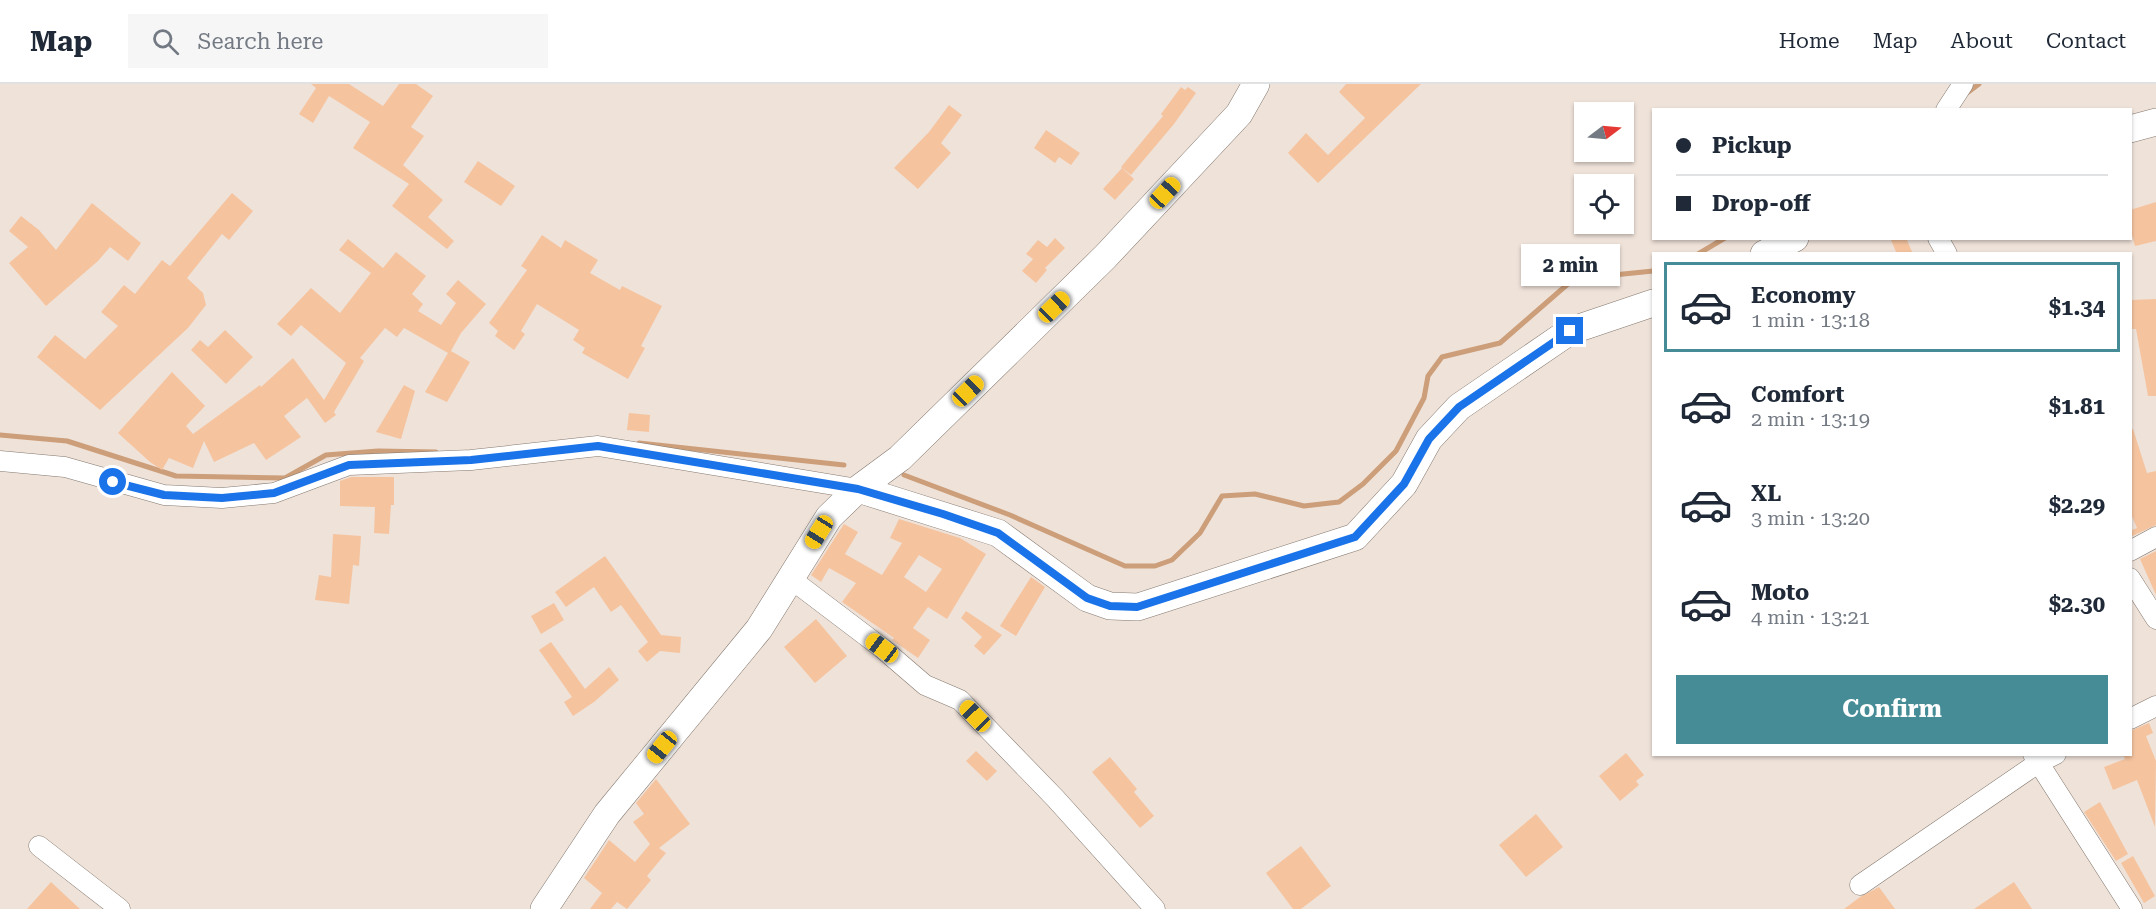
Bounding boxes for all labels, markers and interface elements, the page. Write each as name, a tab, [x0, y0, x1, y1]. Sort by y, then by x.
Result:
search box	[128, 14, 548, 68]
text: Map	[30, 25, 92, 58]
icon: search	[149, 25, 182, 58]
text: Search here	[197, 29, 323, 54]
text: Home	[1779, 29, 1840, 53]
text: Map	[1873, 29, 1918, 53]
text: About	[1951, 29, 2013, 53]
text: Contact	[2046, 29, 2126, 53]
north arrow	[1574, 102, 1634, 162]
map controls	[1574, 102, 1634, 234]
text: Pickup	[1712, 133, 1792, 158]
car	[1146, 174, 1184, 212]
button: locate	[1574, 174, 1634, 234]
text: Drop-off	[1712, 191, 1810, 216]
callout: 2 min	[1520, 244, 1620, 286]
text: 2 min	[1543, 253, 1598, 277]
icon: car	[1679, 280, 1733, 334]
text: Economy	[1751, 283, 1855, 308]
car	[1035, 288, 1073, 326]
text: $1.34	[2049, 295, 2105, 320]
text: 1 min · 13:18	[1751, 308, 1870, 332]
route end	[1556, 317, 1583, 344]
car	[949, 372, 987, 410]
icon: car	[1679, 379, 1733, 433]
text: Comfort	[1751, 382, 1844, 407]
text: $1.81	[2049, 394, 2105, 419]
text: 2 min · 13:19	[1751, 407, 1870, 431]
route start	[99, 468, 126, 495]
icon: car	[1679, 478, 1733, 532]
text: XL	[1751, 481, 1781, 506]
text: $2.29	[2049, 493, 2105, 518]
text: 3 min · 13:20	[1751, 506, 1870, 530]
car	[802, 512, 836, 552]
icon: car	[1679, 577, 1733, 631]
text: Moto	[1751, 580, 1809, 605]
text: $2.30	[2049, 592, 2105, 617]
text: 4 min · 13:21	[1751, 605, 1870, 629]
car	[862, 630, 902, 666]
button: Confirm	[1676, 675, 2108, 744]
car	[956, 697, 994, 735]
car	[644, 727, 680, 767]

